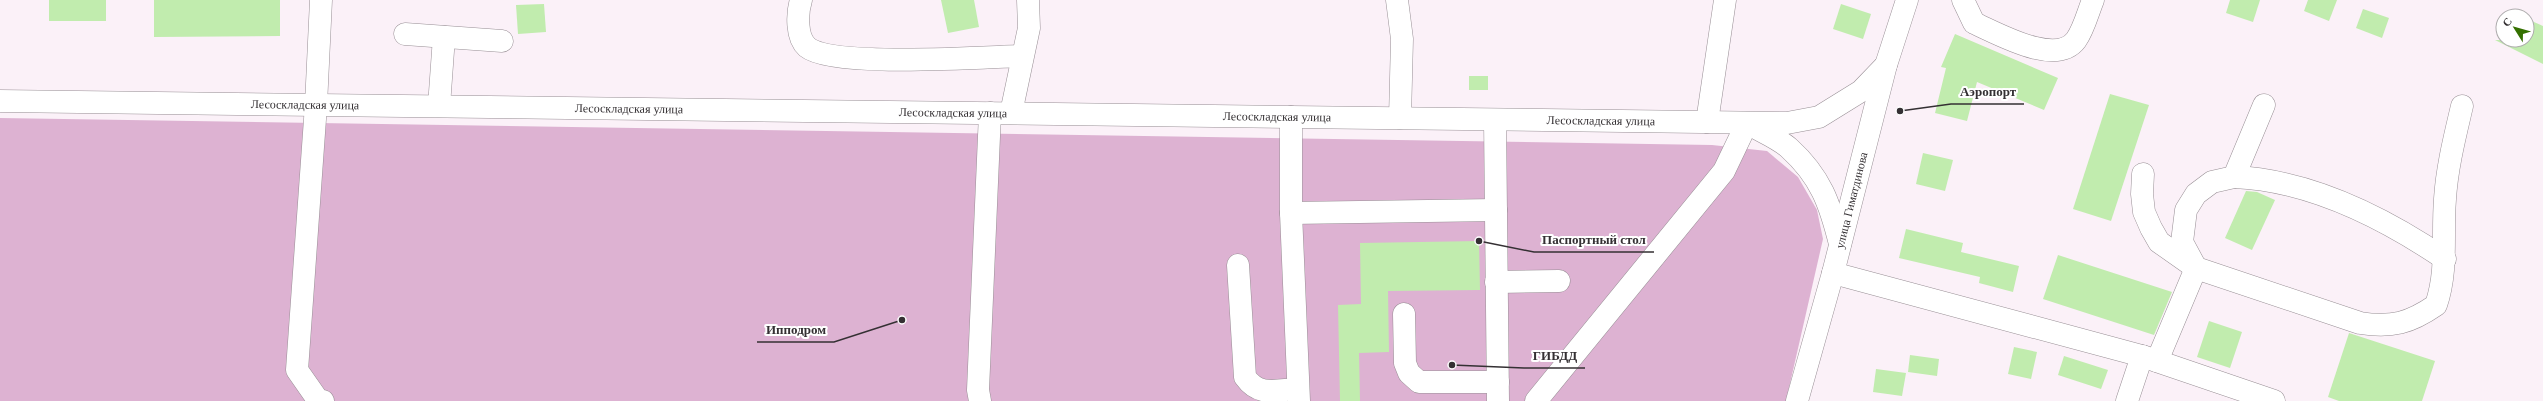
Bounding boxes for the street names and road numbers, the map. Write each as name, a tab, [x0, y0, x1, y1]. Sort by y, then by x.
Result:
street label: Лесоскладская улица	[251, 97, 360, 112]
street label: Лесоскладская улица	[575, 101, 684, 116]
street label: Лесоскладская улица	[899, 105, 1008, 120]
street label: Лесоскладская улица	[1223, 109, 1332, 124]
street label: Лесоскладская улица	[1547, 113, 1656, 128]
street label: улица Гиматдинова	[1833, 150, 1871, 250]

